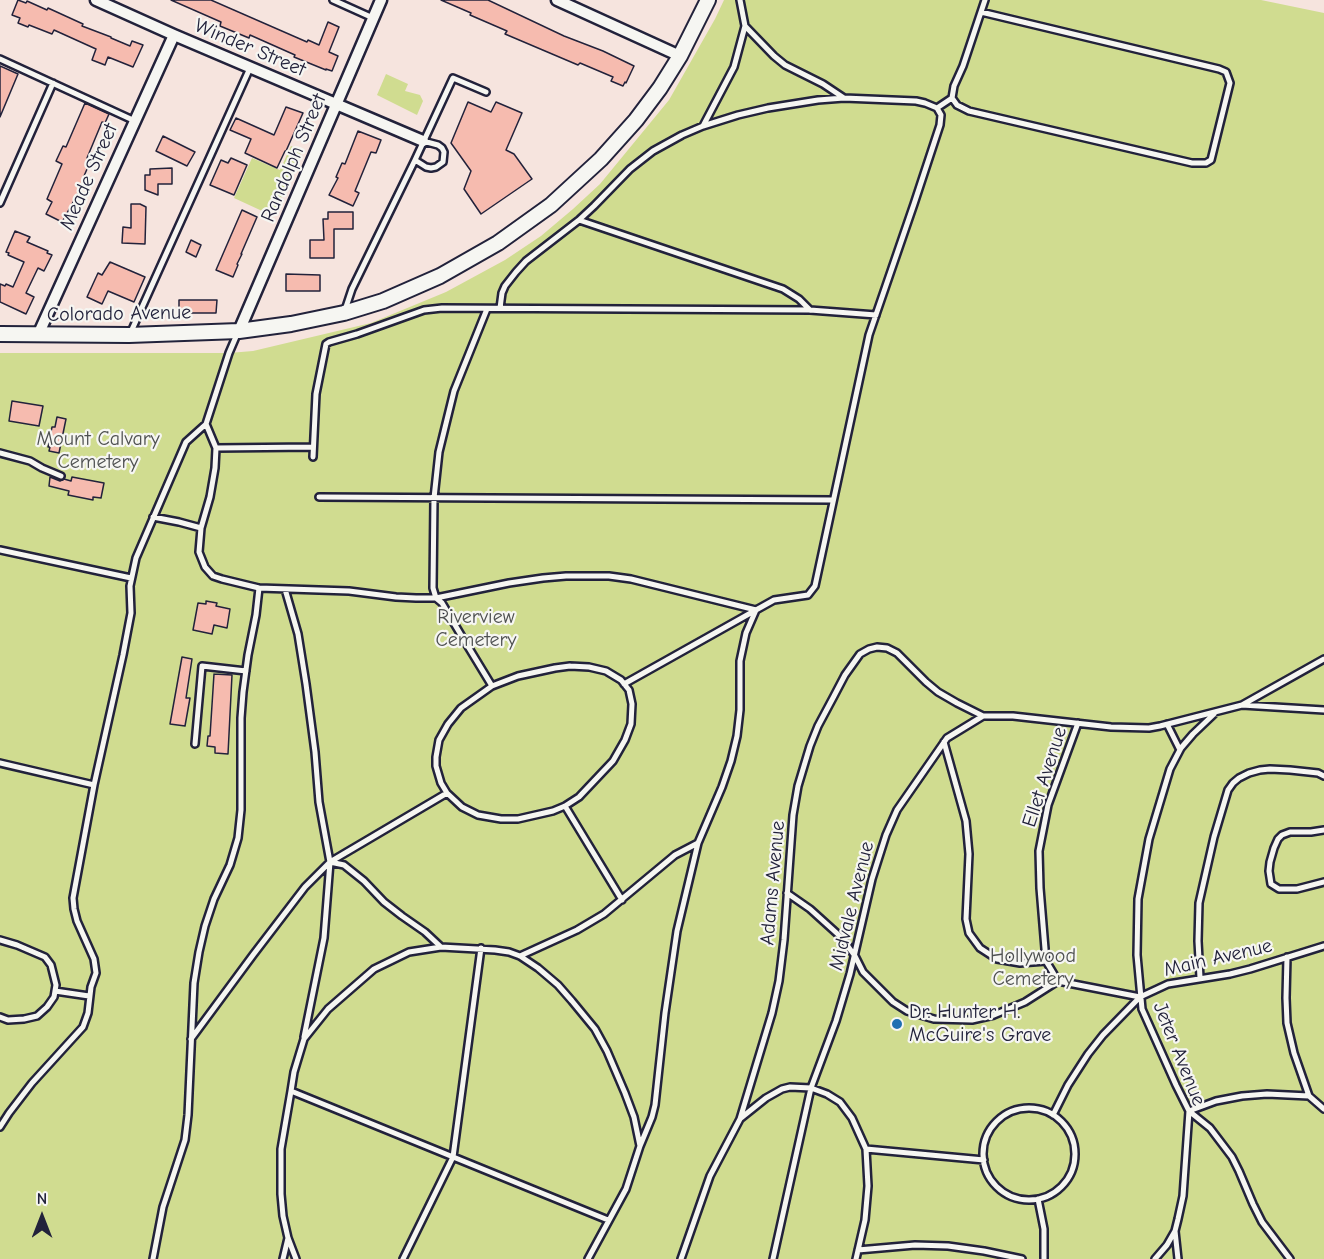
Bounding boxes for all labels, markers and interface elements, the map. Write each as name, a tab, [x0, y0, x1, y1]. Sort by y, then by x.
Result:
street label: Winder Street	[191, 14, 309, 82]
street label: Randolph Street	[256, 90, 332, 226]
street label: Meade Street	[55, 120, 123, 234]
street label: Colorado Avenue	[47, 301, 191, 327]
park label: Mount Calvary Cemetery	[36, 427, 160, 474]
park label: Riverview Cemetery	[436, 605, 516, 652]
street label: Ellet Avenue	[1017, 724, 1073, 830]
street label: Adams Avenue	[756, 820, 790, 946]
street label: Midvale Avenue	[824, 839, 880, 973]
street label: Main Avenue	[1162, 934, 1274, 982]
park label: Hollywood Cemetery	[990, 944, 1076, 991]
street label: Jeter Avenue	[1147, 999, 1211, 1109]
place label: Dr. Hunter H. McGuire's Grave	[909, 1000, 1051, 1047]
marker: Dr. Hunter H. McGuire's Grave	[890, 1017, 904, 1031]
north arrow	[12, 1187, 72, 1247]
text: N	[37, 1190, 47, 1208]

